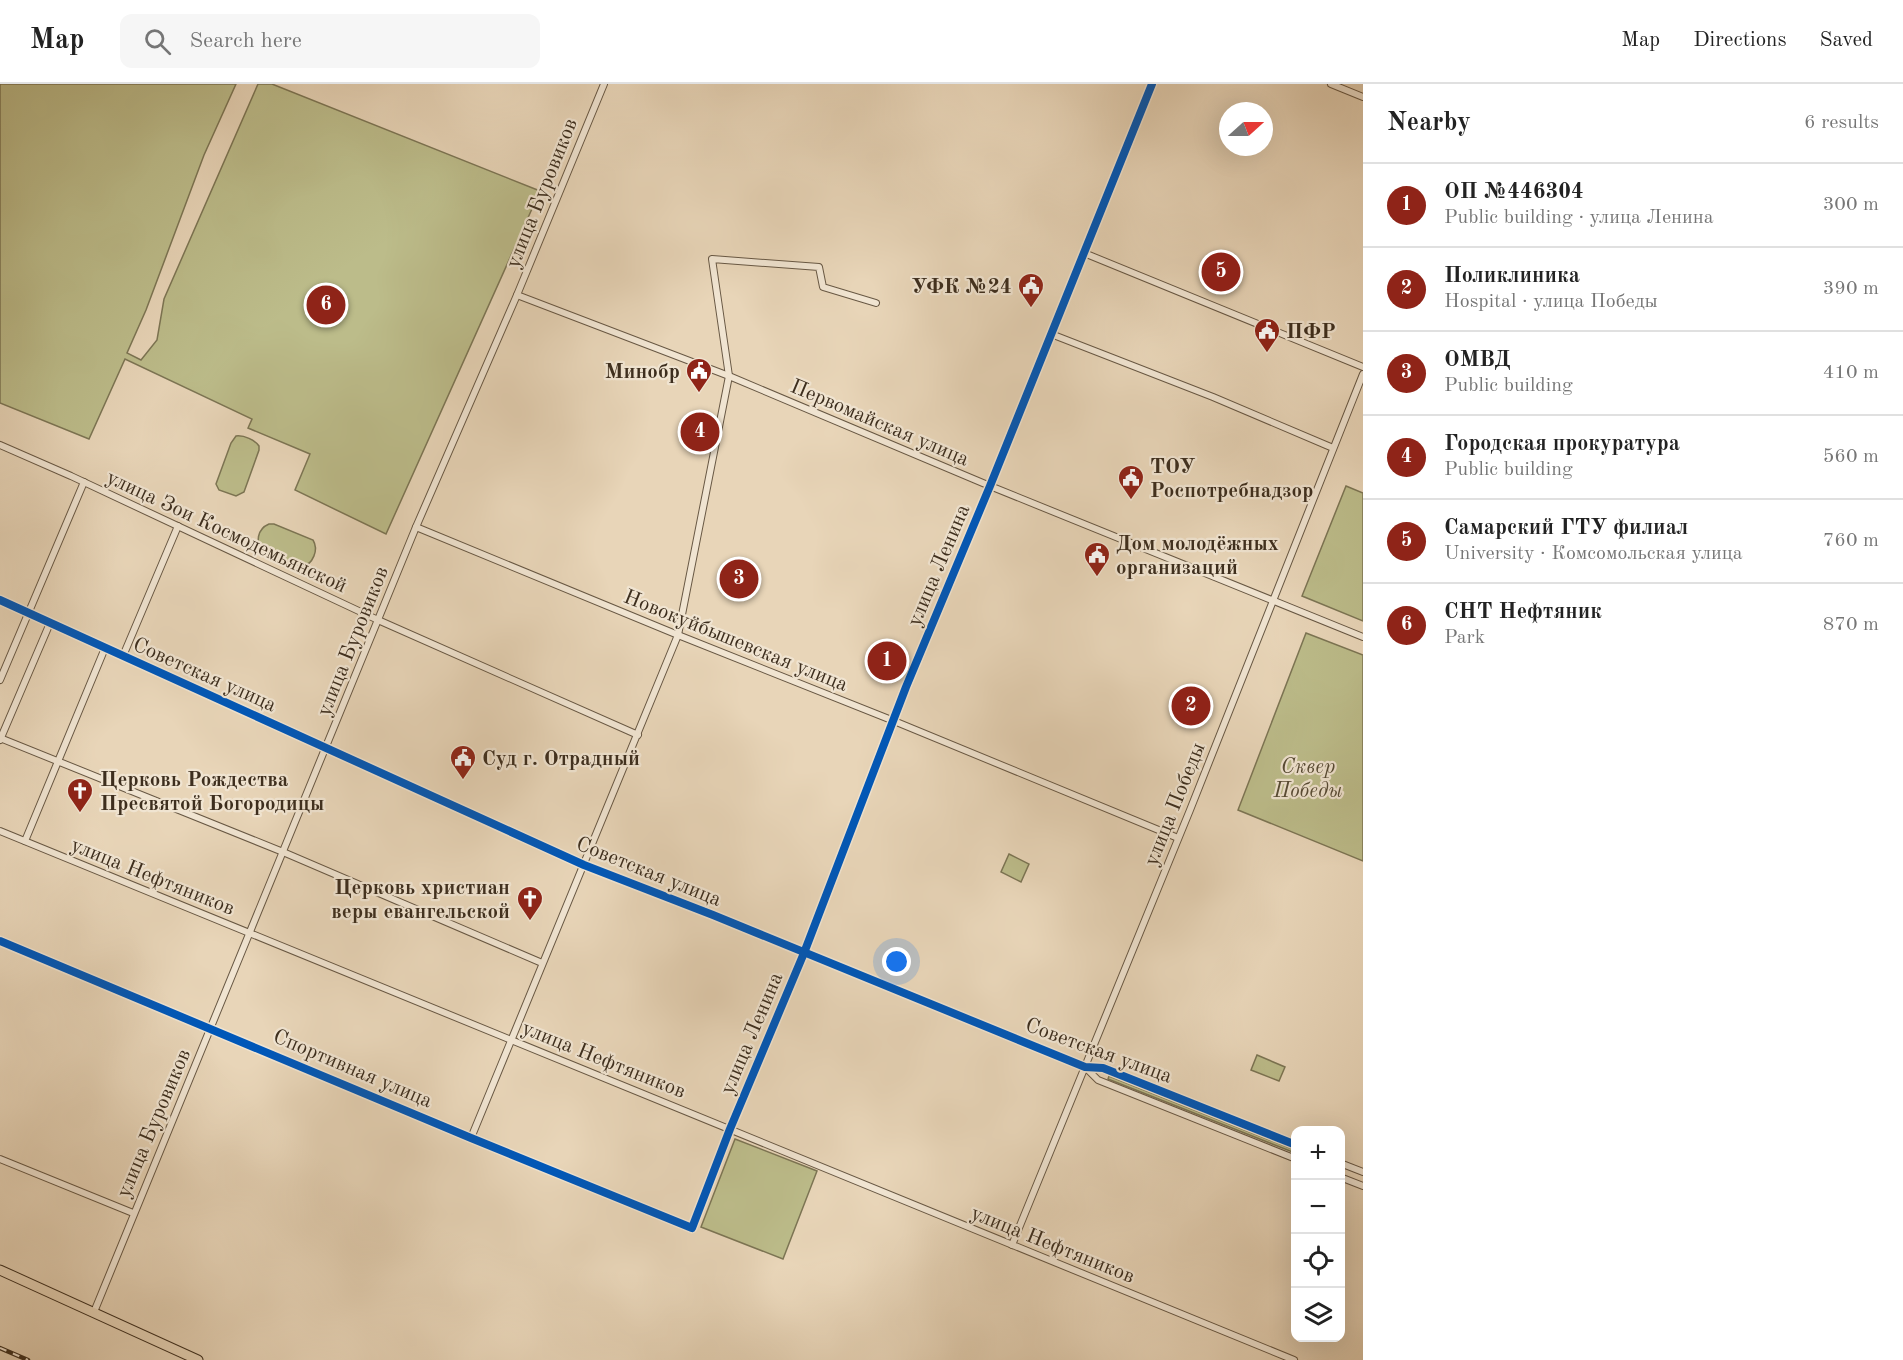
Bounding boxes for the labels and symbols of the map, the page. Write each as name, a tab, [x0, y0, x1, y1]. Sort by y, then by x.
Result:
north arrow	[1219, 102, 1273, 156]
street label: улица Буровиков	[503, 116, 582, 271]
pin: 5	[1202, 250, 1240, 294]
public building icon: УФК №24	[1016, 271, 1046, 309]
place label: УФК №24	[911, 277, 1012, 298]
pin: 6	[306, 282, 346, 328]
public building icon: ПФР	[1252, 316, 1282, 354]
place label: ПФР	[1286, 322, 1336, 343]
public building icon: Минобр	[684, 356, 714, 394]
place label: Минобр	[605, 362, 680, 383]
street label: Первомайская улица	[787, 376, 972, 471]
pin: 4	[680, 410, 720, 454]
place label: ТОУ Роспотребнадзор	[1150, 457, 1313, 502]
public building icon: ТОУ Роспотребнадзор	[1116, 463, 1146, 501]
street label: улица Зои Космодемьянской	[103, 467, 350, 597]
street label: улица Ленина	[904, 502, 975, 630]
place label: Дом молодёжных организаций	[1116, 534, 1279, 579]
public building icon: Дом молодёжных организаций	[1082, 540, 1112, 578]
pin: 3	[720, 556, 758, 602]
street label: улица Буровиков	[314, 564, 393, 719]
street label: Новокуйбышевская улица	[620, 587, 851, 696]
street label: Советская улица	[129, 634, 279, 716]
pin: 1	[868, 638, 906, 684]
pin: 2	[1172, 684, 1210, 728]
street label: улица Победы	[1141, 740, 1210, 869]
public building icon: Суд г. Отрадный	[448, 743, 478, 781]
place label: Суд г. Отрадный	[482, 749, 640, 770]
park label: Сквер Победы	[1272, 757, 1343, 802]
place label: Церковь Рождества Пресвятой Богородицы	[100, 770, 324, 815]
church icon: Церковь Рождества Пресвятой Богородицы	[65, 776, 95, 814]
street label: Советская улица	[573, 834, 724, 911]
street label: улица Нефтяников	[68, 835, 237, 920]
place label: Церковь христиан веры евангельской	[331, 878, 510, 923]
church icon: Церковь христиан веры евангельской	[515, 884, 545, 922]
your location	[882, 947, 911, 976]
street label: улица Ленина	[717, 970, 788, 1098]
street label: Советская улица	[1022, 1015, 1175, 1088]
street label: улица Нефтяников	[519, 1018, 688, 1103]
street label: Спортивная улица	[270, 1026, 435, 1112]
street label: улица Буровиков	[114, 1046, 195, 1201]
street label: улица Нефтяников	[968, 1203, 1137, 1288]

